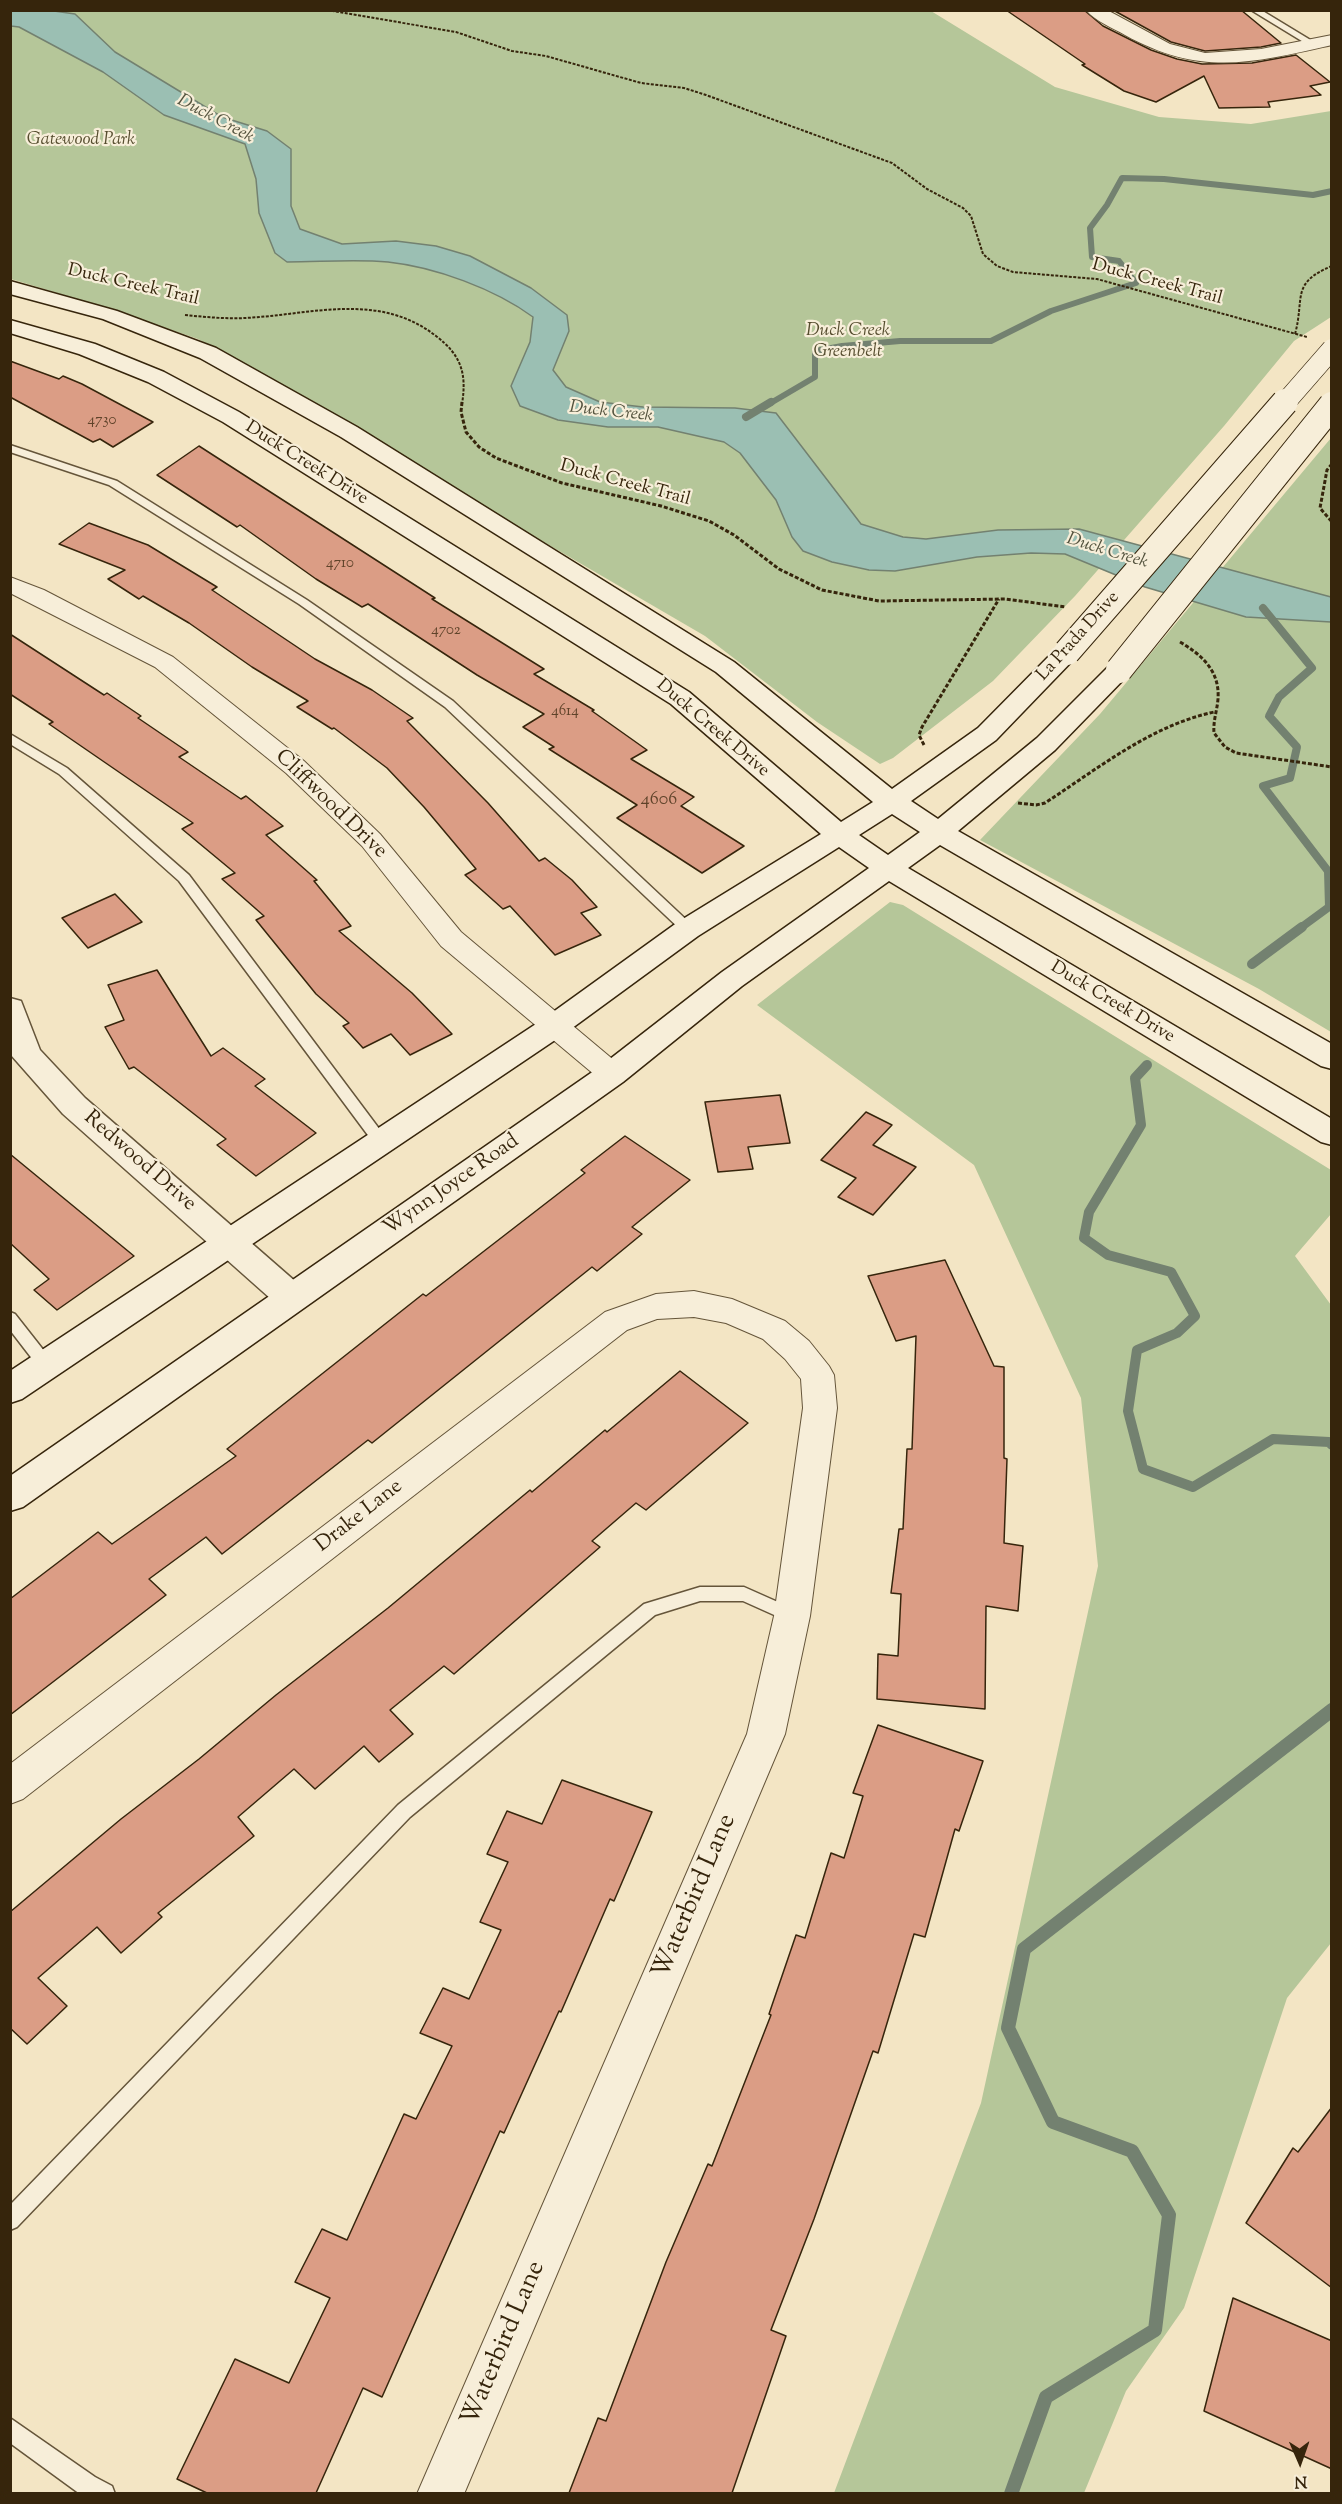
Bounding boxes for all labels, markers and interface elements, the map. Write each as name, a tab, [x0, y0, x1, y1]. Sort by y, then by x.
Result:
water label: Duck Creek	[173, 91, 257, 149]
park label: Gatewood Park	[27, 130, 135, 152]
street label: Duck Creek Trail	[1090, 255, 1224, 311]
street label: Duck Creek Trail	[65, 260, 201, 312]
park label: Duck Creek Greenbelt	[806, 321, 890, 364]
water label: Duck Creek	[568, 398, 654, 428]
house number: 4730	[88, 412, 116, 430]
street label: Duck Creek Drive	[241, 417, 371, 511]
street label: Duck Creek Trail	[558, 456, 692, 512]
water label: Duck Creek	[1064, 529, 1150, 575]
house number: 4710	[326, 555, 354, 573]
street label: La Prada Drive	[1033, 588, 1125, 686]
house number: 4702	[431, 622, 461, 640]
street label: Duck Creek Drive	[651, 675, 773, 783]
house number: 4614	[551, 703, 579, 721]
street label: Cliffwood Drive	[269, 745, 391, 865]
house number: 4606	[641, 790, 677, 812]
street label: Duck Creek Drive	[1046, 957, 1178, 1049]
street label: Redwood Drive	[78, 1106, 200, 1218]
street label: Wynn Joyce Road	[379, 1130, 525, 1242]
street label: Drake Lane	[311, 1475, 409, 1559]
street label: Waterbird Lane	[647, 1810, 745, 1984]
street label: Waterbird Lane	[456, 2257, 554, 2431]
north arrow	[1270, 2432, 1330, 2492]
text: N	[1294, 2469, 1307, 2492]

